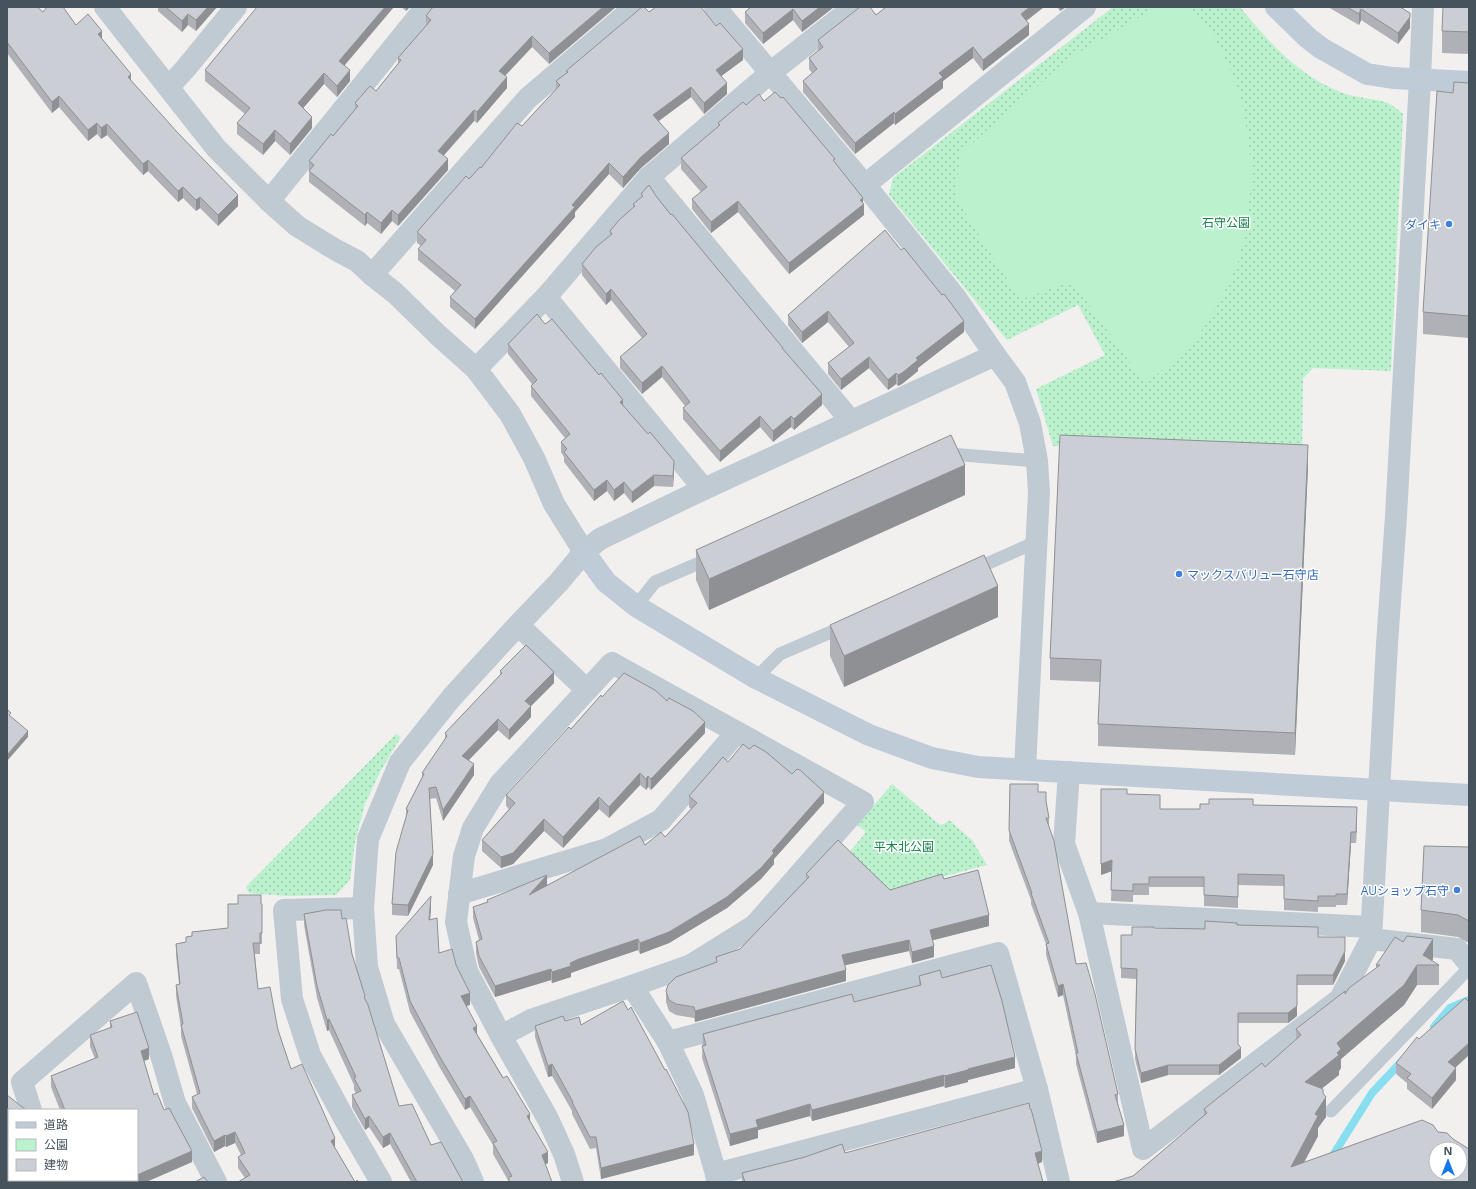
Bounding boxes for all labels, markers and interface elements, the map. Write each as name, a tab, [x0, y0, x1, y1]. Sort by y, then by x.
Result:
park label: 石守公園	[1202, 214, 1250, 231]
place label: ダイキ	[1405, 216, 1441, 233]
marker: ダイキ	[1444, 219, 1454, 229]
place label: マックスバリュー石守店	[1187, 566, 1319, 583]
marker: マックスバリュー石守店	[1174, 569, 1184, 579]
park label: 平木北公園	[874, 838, 934, 855]
place label: AUショップ石守	[1361, 882, 1449, 899]
marker: AUショップ石守	[1452, 885, 1462, 895]
legend	[8, 1109, 138, 1181]
text: 道路	[44, 1116, 68, 1133]
text: 公園	[44, 1136, 68, 1153]
north arrow	[1428, 1141, 1468, 1181]
text: N	[1444, 1143, 1452, 1158]
text: 建物	[44, 1156, 68, 1173]

